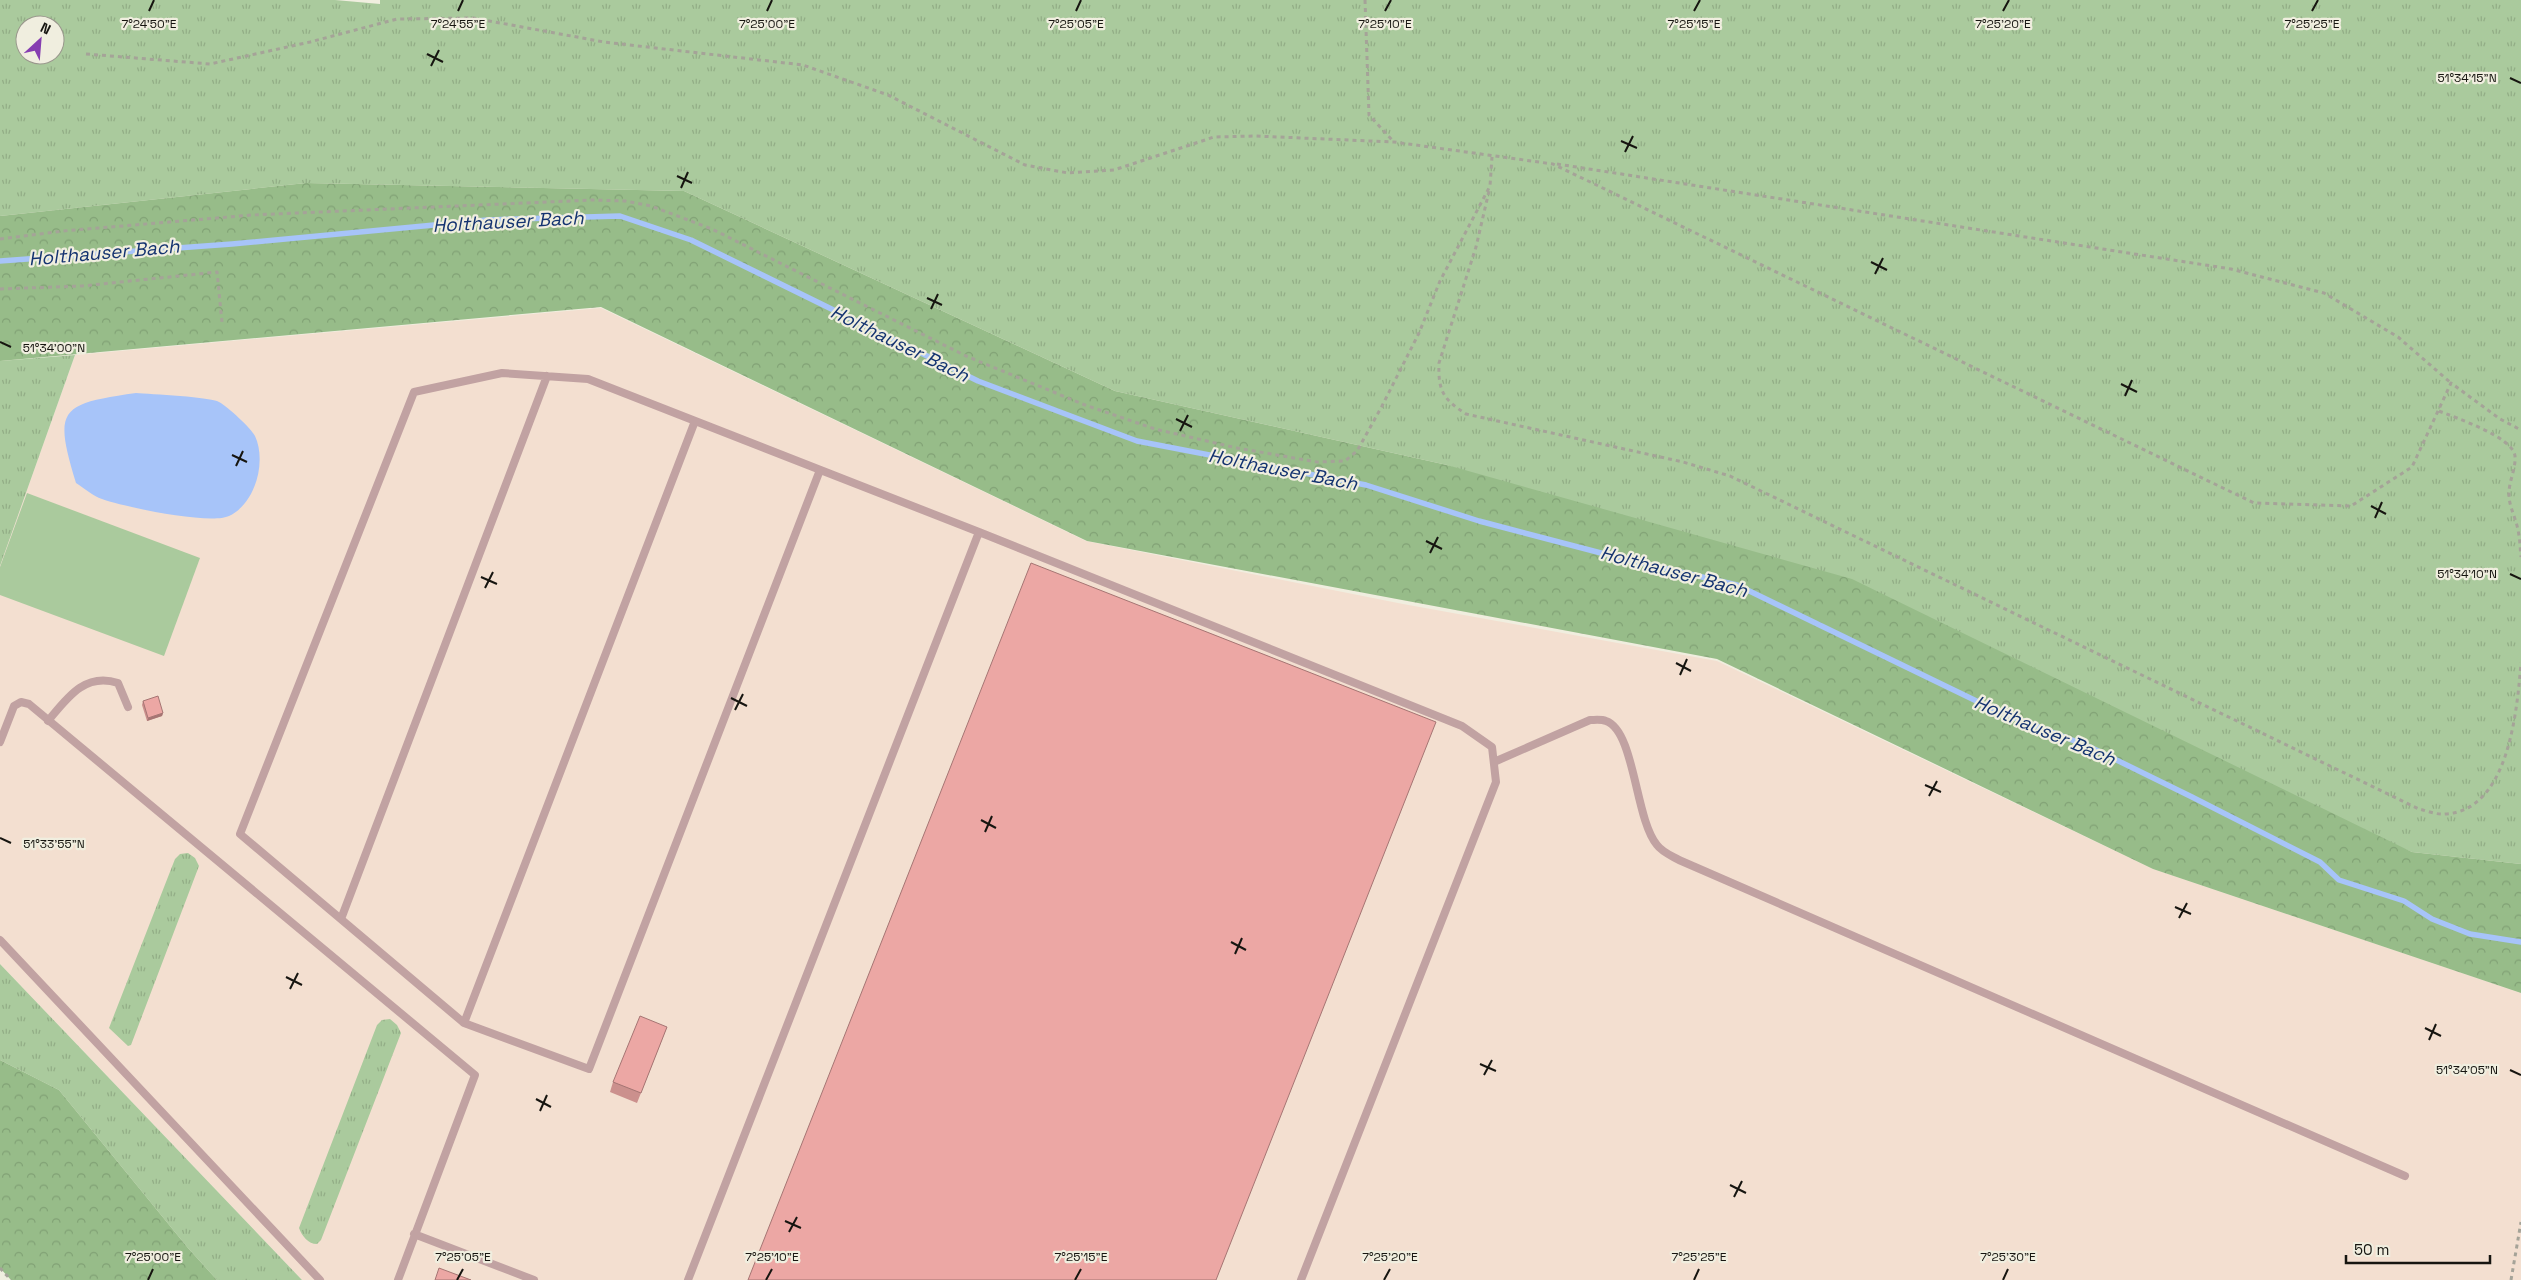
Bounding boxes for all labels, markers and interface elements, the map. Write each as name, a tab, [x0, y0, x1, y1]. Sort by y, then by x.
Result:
north arrow	[15, 15, 65, 65]
text: 7°24'50"E	[121, 16, 177, 32]
text: 7°24'55"E	[431, 16, 486, 32]
text: 7°25'00"E	[739, 16, 795, 32]
text: 7°25'05"E	[1048, 16, 1104, 32]
text: 7°25'10"E	[1358, 16, 1412, 32]
text: 7°25'15"E	[1668, 16, 1721, 32]
text: 7°25'20"E	[1975, 16, 2031, 32]
text: 7°25'25"E	[2284, 16, 2340, 32]
text: N	[38, 18, 54, 38]
text: 51°34'15"N	[2437, 70, 2497, 86]
water label: Holthauser Bach	[432, 205, 584, 238]
water label: Holthauser Bach	[28, 233, 181, 272]
water label: Holthauser Bach	[826, 299, 973, 388]
text: 51°34'00"N	[23, 340, 85, 356]
water label: Holthauser Bach	[1206, 443, 1360, 496]
water label: Holthauser Bach	[1598, 540, 1750, 603]
text: 51°34'10"N	[2437, 566, 2497, 582]
water label: Holthauser Bach	[1970, 689, 2120, 772]
text: 51°33'55"N	[23, 836, 85, 852]
text: 51°34'05"N	[2436, 1062, 2498, 1078]
scale bar	[2346, 1232, 2490, 1264]
text: 50 m	[2354, 1240, 2389, 1259]
text: 7°25'00"E	[125, 1249, 181, 1265]
text: 7°25'05"E	[435, 1249, 491, 1265]
text: 7°25'10"E	[745, 1249, 799, 1265]
text: 7°25'15"E	[1055, 1249, 1108, 1265]
text: 7°25'20"E	[1362, 1249, 1418, 1265]
text: 7°25'25"E	[1671, 1249, 1727, 1265]
text: 7°25'30"E	[1980, 1249, 2036, 1265]

